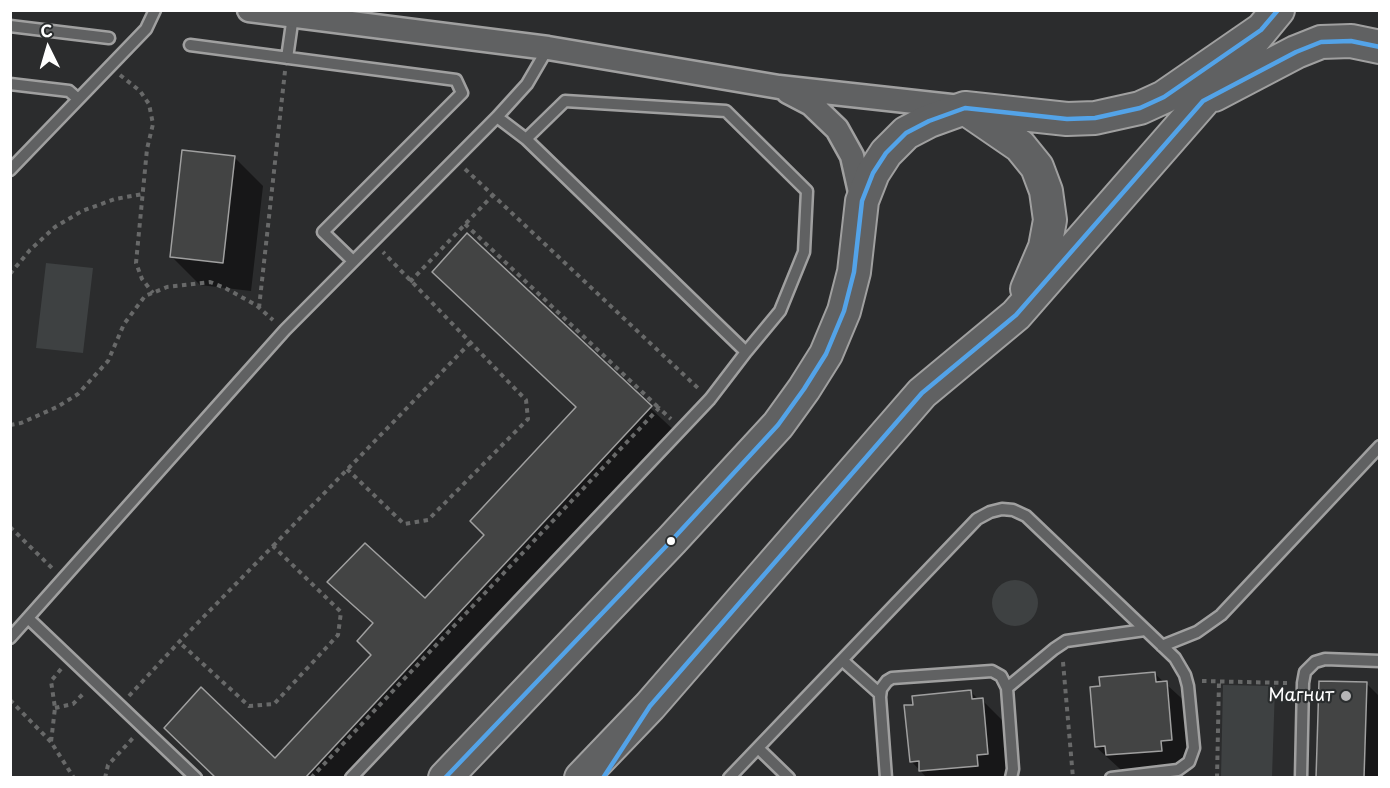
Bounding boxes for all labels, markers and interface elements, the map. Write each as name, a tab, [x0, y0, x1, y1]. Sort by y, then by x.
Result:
north arrow	[18, 18, 78, 78]
text: С	[39, 18, 53, 43]
unlabelled marker	[665, 535, 677, 547]
place label: Магнит	[1268, 685, 1334, 707]
marker: Магнит	[1339, 689, 1353, 703]

